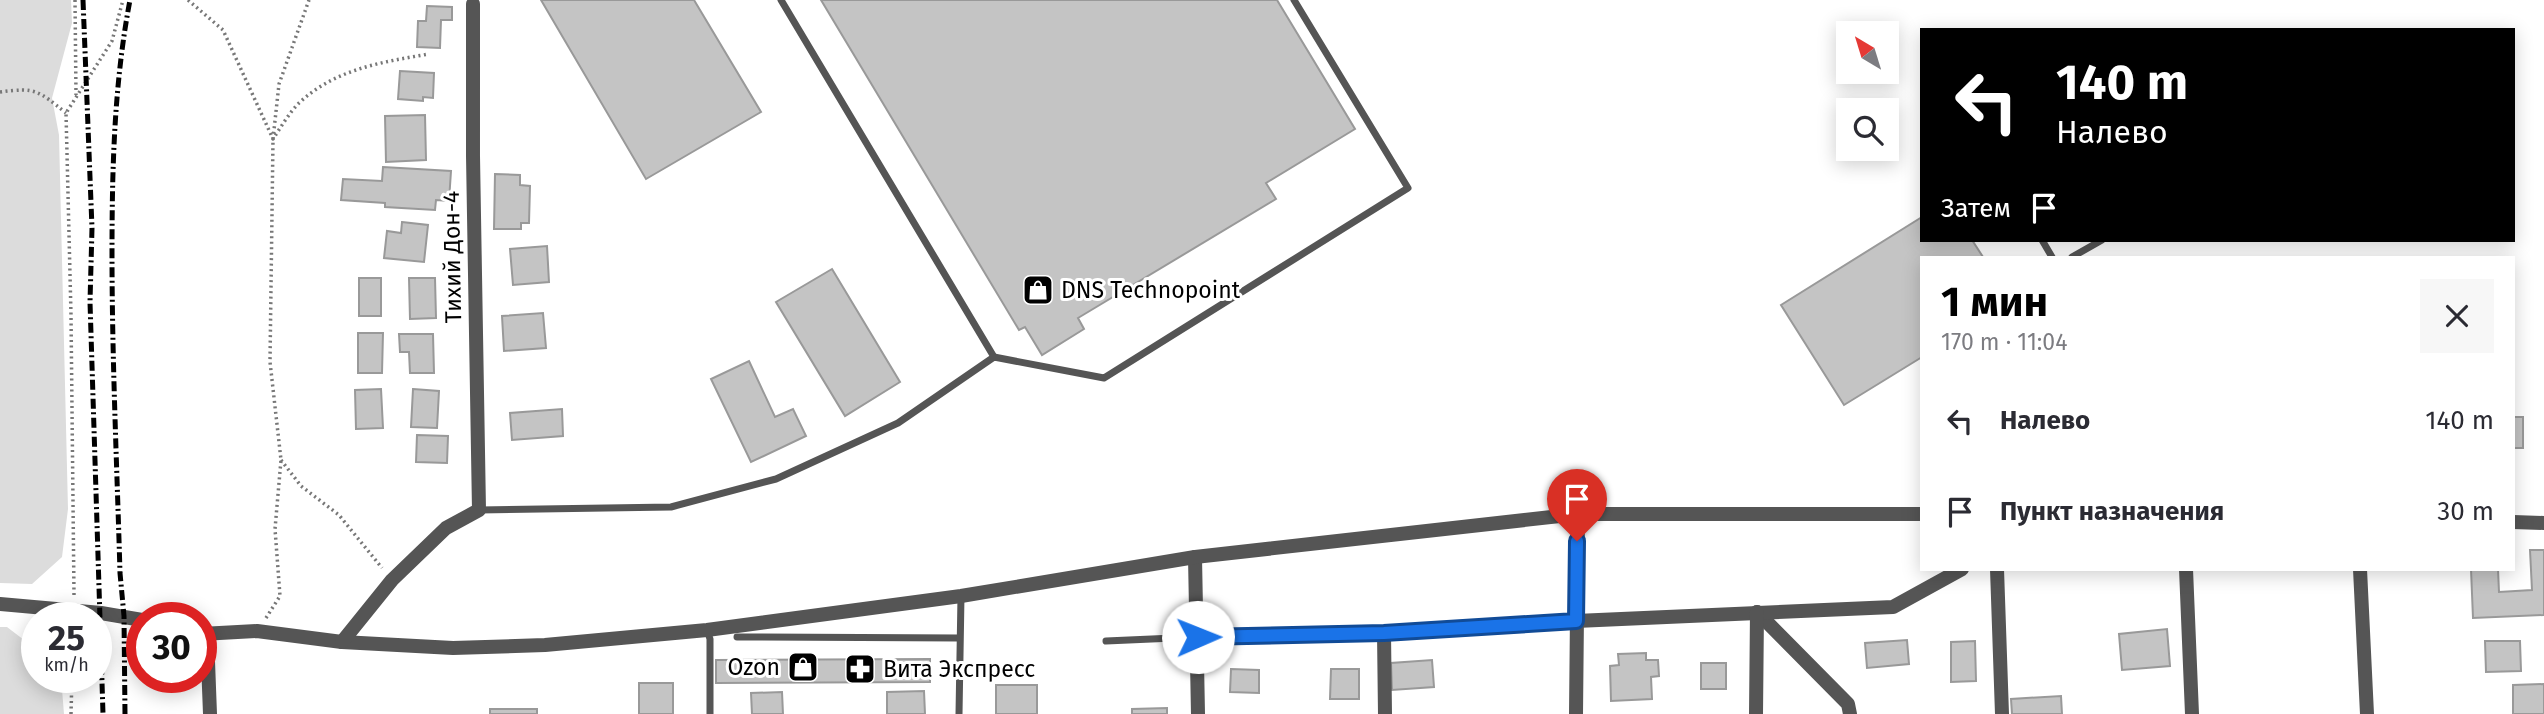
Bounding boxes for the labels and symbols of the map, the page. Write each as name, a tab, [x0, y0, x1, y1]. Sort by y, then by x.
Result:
north arrow	[1836, 21, 1899, 84]
street label: Тихий Дон-4	[437, 191, 467, 323]
shop icon: DNS Technopoint	[1021, 273, 1055, 307]
place label: DNS Technopoint	[1061, 276, 1241, 304]
pin	[1547, 469, 1607, 541]
position arrow	[1161, 600, 1235, 674]
speed limit sign: 30	[126, 602, 217, 693]
shop icon: Ozon	[786, 650, 820, 684]
pharmacy icon: Вита Экспресс	[843, 652, 877, 686]
place label: Ozon	[728, 653, 780, 681]
place label: Вита Экспресс	[883, 655, 1035, 683]

